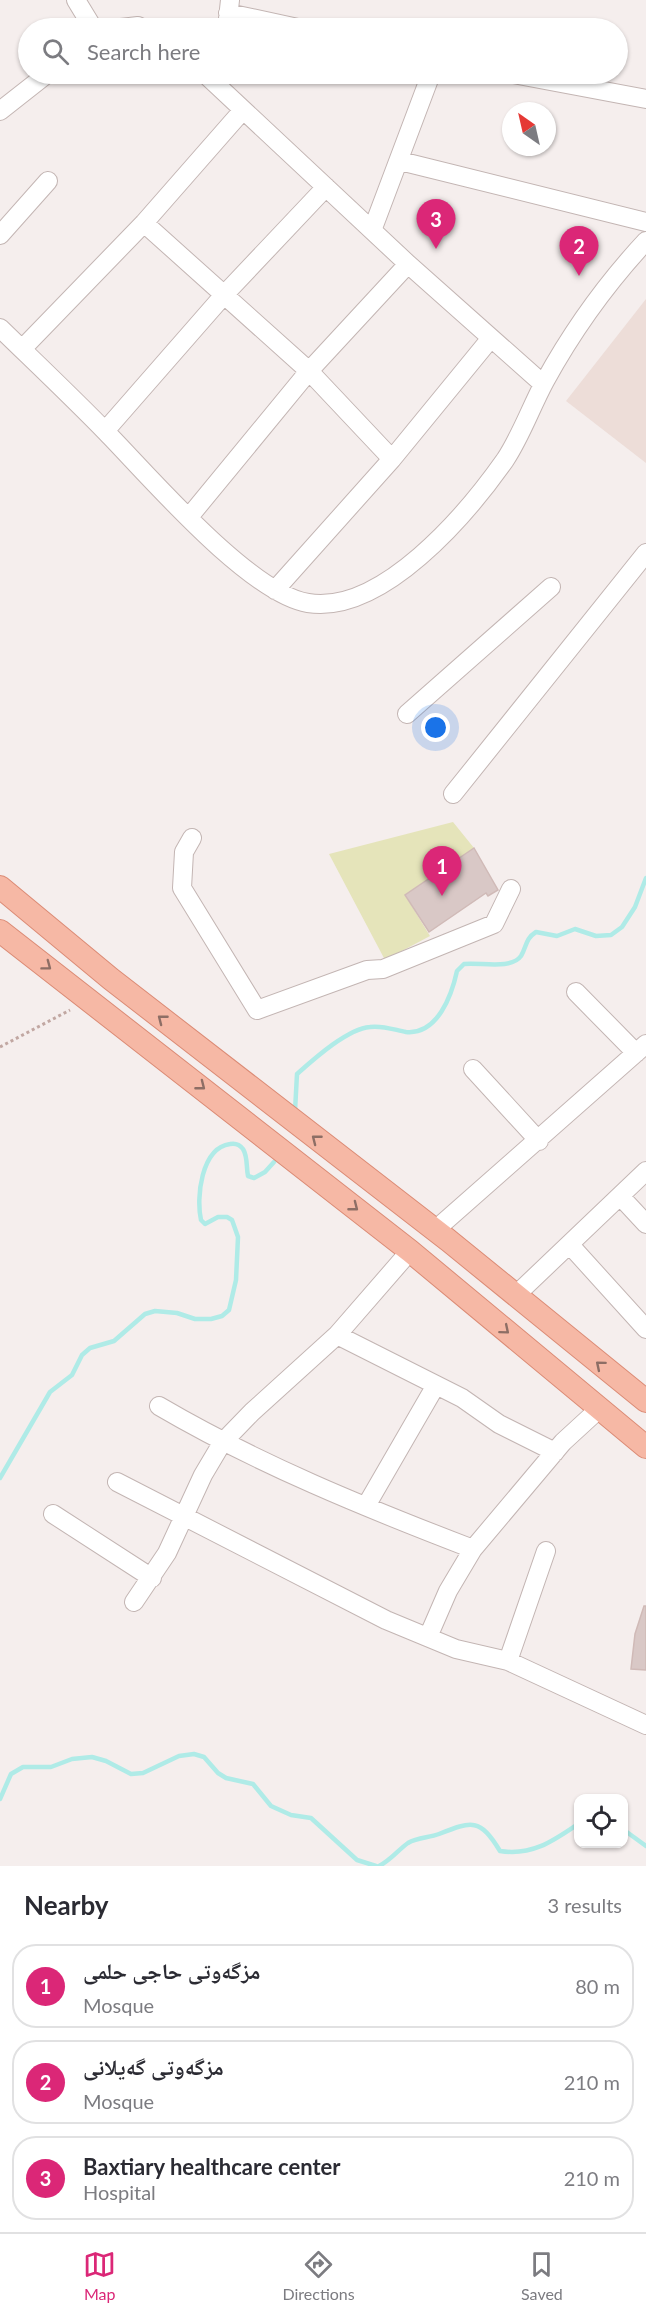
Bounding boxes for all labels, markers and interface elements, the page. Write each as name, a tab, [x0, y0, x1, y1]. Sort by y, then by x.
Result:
search box	[18, 18, 628, 84]
icon: search	[39, 35, 72, 68]
text: Search here	[87, 38, 200, 65]
north arrow	[502, 102, 556, 156]
pin: 3	[416, 200, 456, 249]
pin: 2	[560, 226, 598, 276]
your location	[421, 713, 450, 742]
pin: 1	[422, 846, 462, 896]
one-way arrow	[40, 959, 51, 970]
one-way arrow	[158, 1016, 169, 1027]
one-way arrow	[194, 1078, 205, 1089]
one-way arrow	[311, 1135, 322, 1146]
one-way arrow	[347, 1199, 358, 1210]
one-way arrow	[498, 1323, 509, 1334]
one-way arrow	[596, 1361, 607, 1372]
map controls	[574, 1794, 628, 1848]
button: locate	[574, 1794, 628, 1848]
text: Nearby	[24, 1889, 109, 1921]
text: 3 results	[547, 1893, 622, 1917]
text: مزگەوتی حاجی حلمی	[83, 1957, 260, 1984]
text: 1	[40, 1974, 51, 1998]
text: 80 m	[575, 1974, 620, 1998]
text: Mosque	[83, 1993, 154, 2017]
text: مزگەوتی گەیلانی	[83, 2053, 224, 2080]
text: 2	[40, 2070, 51, 2094]
text: 210 m	[564, 2070, 620, 2094]
text: Mosque	[83, 2089, 154, 2113]
text: Baxtiary healthcare center	[83, 2153, 340, 2180]
text: 3	[40, 2166, 51, 2190]
text: 210 m	[564, 2166, 620, 2190]
text: Hospital	[83, 2180, 156, 2204]
tab: Map	[83, 2248, 116, 2303]
tab: Directions	[282, 2248, 355, 2303]
tab: Saved	[521, 2248, 563, 2303]

